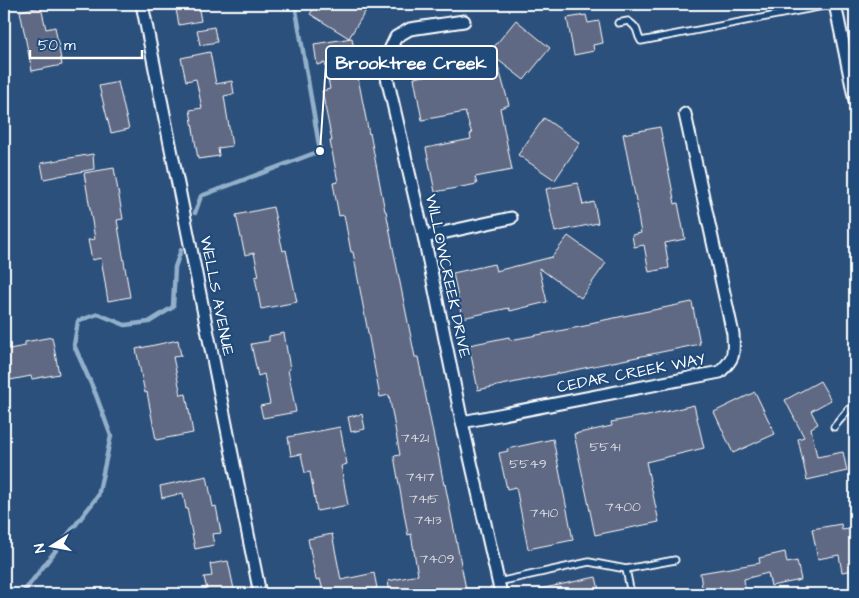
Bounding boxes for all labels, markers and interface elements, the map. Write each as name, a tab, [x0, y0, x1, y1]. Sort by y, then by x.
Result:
scale bar	[30, 28, 142, 60]
text: 50 m	[38, 35, 76, 56]
callout: Brooktree Creek	[326, 46, 497, 79]
text: Brooktree Creek	[335, 51, 488, 76]
street label: WILLOWCREEK DRIVE	[420, 192, 476, 360]
street label: WELLS AVENUE	[195, 234, 239, 358]
street label: CEDAR CREEK WAY	[555, 348, 708, 398]
house number: 7421	[401, 428, 429, 448]
house number: 5541	[589, 437, 621, 457]
house number: 5549	[509, 454, 547, 474]
house number: 7417	[406, 467, 435, 487]
house number: 7415	[409, 489, 439, 509]
house number: 7400	[605, 497, 641, 517]
house number: 7410	[530, 503, 559, 523]
house number: 7413	[414, 510, 442, 530]
north arrow	[28, 520, 78, 570]
text: N	[30, 542, 51, 555]
house number: 7409	[420, 549, 454, 569]

